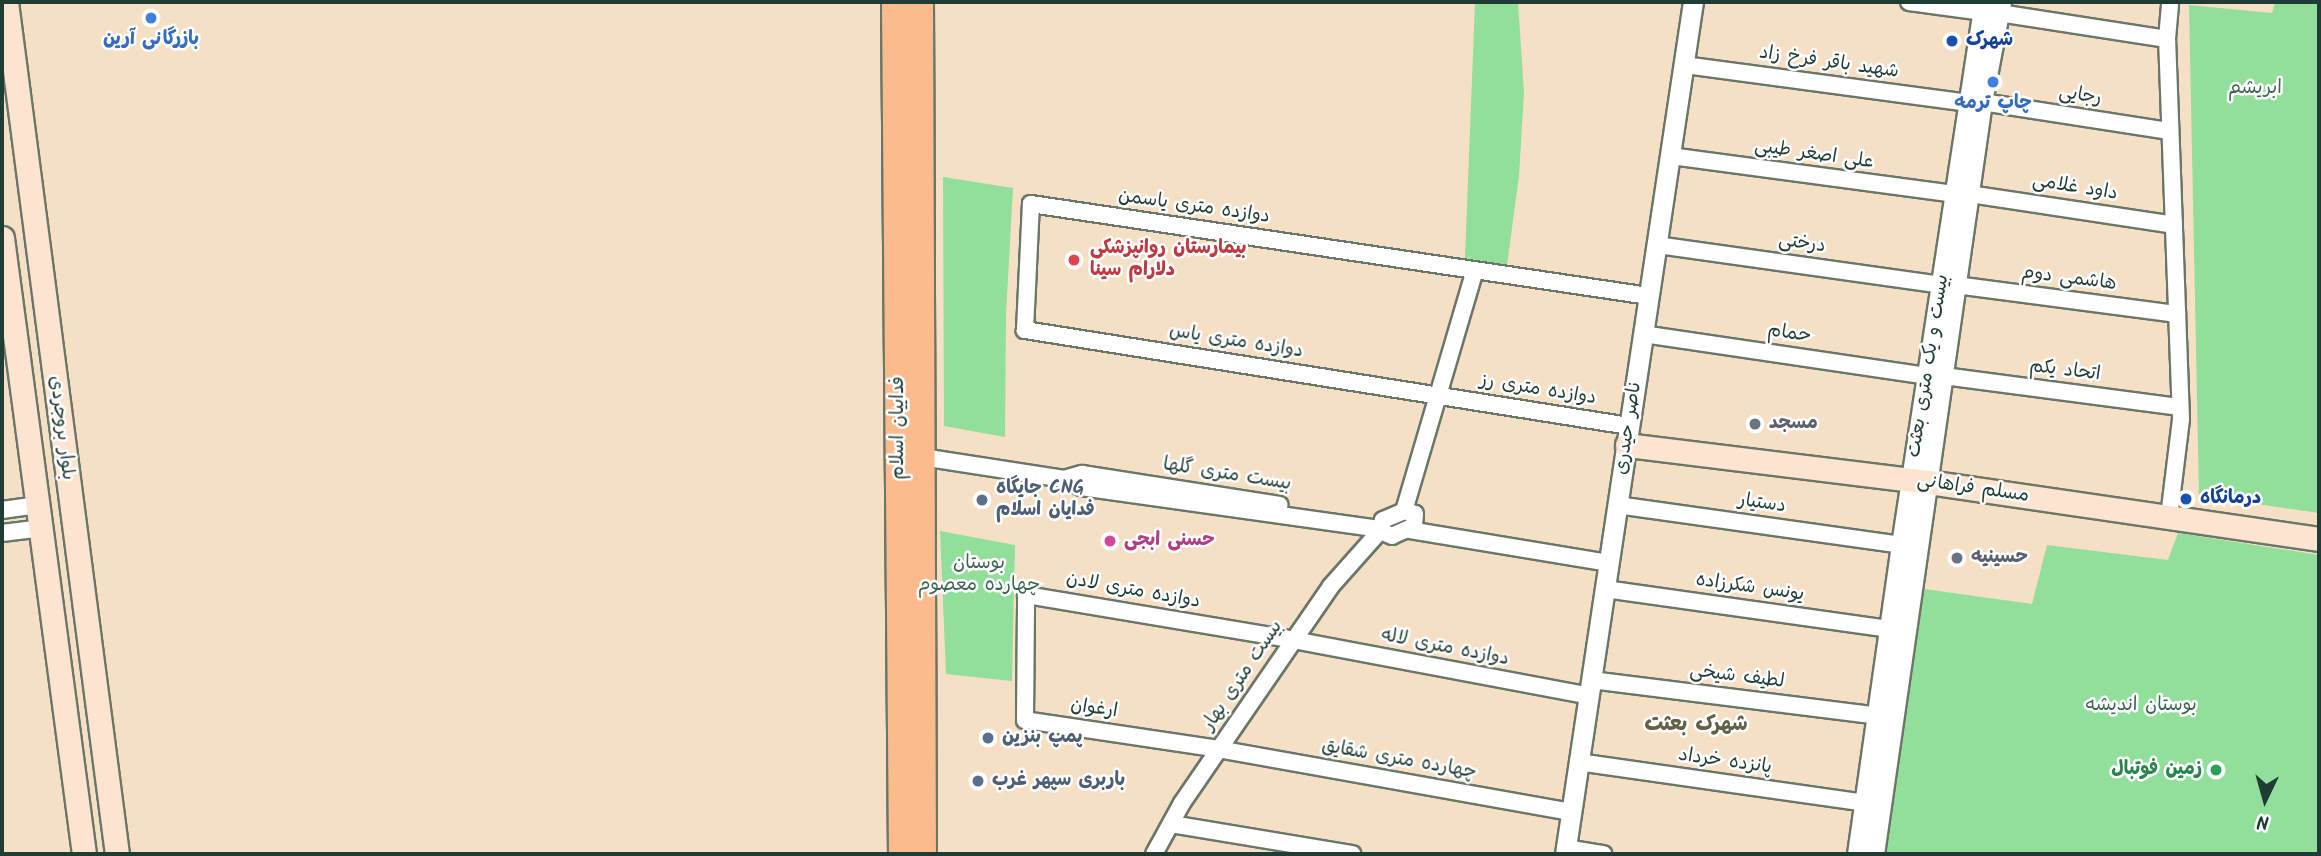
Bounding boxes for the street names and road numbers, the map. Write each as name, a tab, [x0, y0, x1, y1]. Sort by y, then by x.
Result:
street label: شهید باقر فرخ زاد	[1758, 42, 1900, 84]
street label: رجایی	[2057, 81, 2103, 111]
street label: علی اصغر طیبی	[1753, 135, 1875, 175]
street label: داود غلامی	[2031, 170, 2119, 206]
street label: دوازده متری یاسمن	[1117, 185, 1271, 229]
street label: درختی	[1777, 229, 1827, 259]
street label: هاشمی دوم	[2020, 262, 2118, 296]
street label: بیست و یک متری بعثت	[1903, 273, 1955, 459]
street label: دوازده متری یاس	[1167, 320, 1305, 364]
street label: حمام	[1766, 320, 1812, 348]
street label: اتحاد یکم	[2028, 355, 2102, 387]
street label: دوازده متری رز	[1478, 370, 1598, 410]
street label: بلوار بروجردی	[43, 375, 79, 481]
street label: فداییان اسلام	[888, 376, 910, 480]
street label: ناصر حیدری	[1610, 380, 1648, 476]
street label: بیست متری گلها	[1161, 454, 1293, 496]
street label: مسلم فراهانی	[1916, 470, 2030, 508]
street label: دستیار	[1737, 489, 1787, 519]
street label: دوازده متری لادن	[1064, 568, 1202, 614]
street label: یونس شکرزاده	[1694, 569, 1806, 607]
street label: بیست متری بهار	[1198, 617, 1288, 735]
street label: دوازده متری لاله	[1379, 624, 1511, 672]
street label: لطیف شیخی	[1688, 660, 1786, 694]
street label: ارغوان	[1069, 694, 1119, 724]
street label: چهارده متری شقایق	[1320, 735, 1478, 785]
street label: پانزده خرداد	[1677, 744, 1773, 780]

